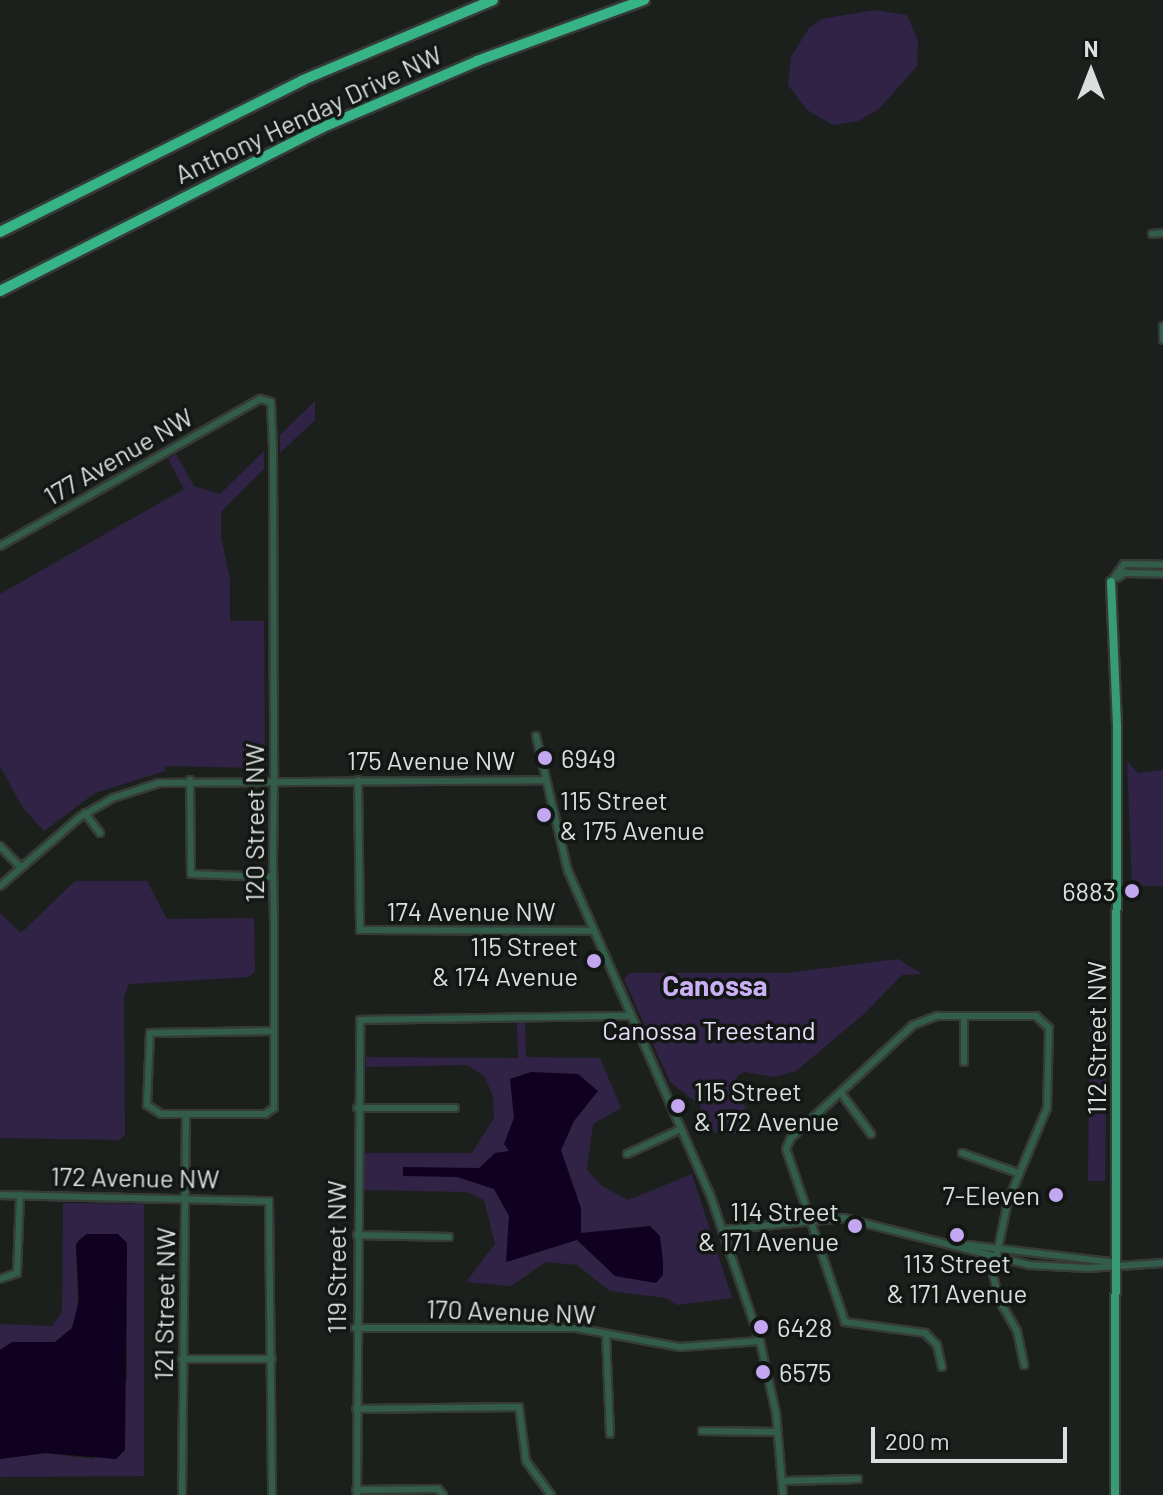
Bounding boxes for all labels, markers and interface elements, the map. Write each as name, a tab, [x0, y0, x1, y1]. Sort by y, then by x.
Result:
north arrow	[1051, 32, 1131, 112]
text: N	[1084, 35, 1098, 61]
street label: Anthony Henday Drive NW	[170, 38, 446, 190]
street label: 177 Avenue NW	[38, 401, 198, 511]
place label: 6949	[561, 742, 616, 774]
street label: 120 Street NW	[238, 743, 270, 903]
street label: 175 Avenue NW	[347, 744, 515, 776]
marker: 6949	[536, 749, 554, 767]
place label: 115 Street & 175 Avenue	[560, 784, 705, 846]
marker: 115 Street & 175 Avenue	[535, 806, 553, 824]
place label: 6883	[1062, 875, 1116, 907]
marker: 6883	[1123, 882, 1141, 900]
street label: 174 Avenue NW	[386, 895, 556, 927]
place label: 115 Street & 174 Avenue	[432, 930, 578, 992]
marker: 115 Street & 174 Avenue	[585, 952, 603, 970]
street label: 112 Street NW	[1080, 961, 1112, 1115]
district label: Canossa	[662, 968, 768, 1002]
park label: Canossa Treestand	[602, 1014, 816, 1046]
place label: 115 Street & 172 Avenue	[694, 1075, 839, 1136]
marker: 115 Street & 172 Avenue	[669, 1097, 687, 1115]
street label: 172 Avenue NW	[50, 1160, 220, 1194]
place label: 7-Eleven	[942, 1179, 1040, 1211]
street label: 119 Street NW	[320, 1180, 352, 1334]
marker: 7-Eleven	[1047, 1186, 1065, 1204]
place label: 114 Street & 171 Avenue	[698, 1195, 839, 1256]
marker: 114 Street & 171 Avenue	[846, 1217, 864, 1235]
marker: 113 Street & 171 Avenue	[948, 1226, 966, 1244]
street label: 121 Street NW	[147, 1227, 181, 1381]
place label: 113 Street & 171 Avenue	[887, 1247, 1027, 1308]
street label: 170 Avenue NW	[426, 1292, 596, 1330]
place label: 6428	[777, 1311, 832, 1343]
marker: 6428	[752, 1318, 770, 1336]
place label: 6575	[779, 1356, 831, 1388]
marker: 6575	[754, 1363, 772, 1381]
scale bar	[875, 1411, 1071, 1461]
text: 200 m	[885, 1426, 950, 1455]

